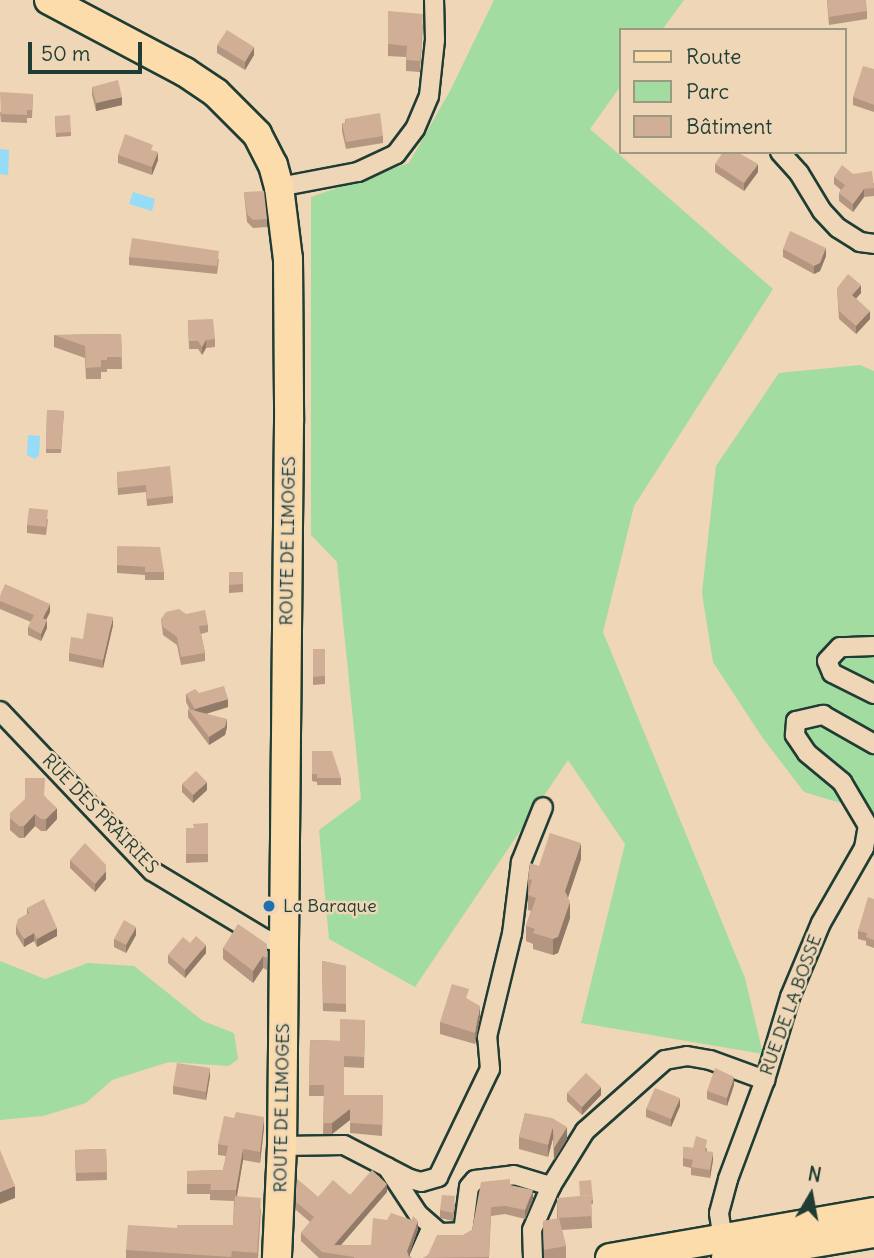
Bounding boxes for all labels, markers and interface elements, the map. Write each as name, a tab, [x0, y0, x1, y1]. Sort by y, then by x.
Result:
scale bar	[32, 28, 145, 72]
legend	[618, 28, 846, 154]
text: 50 m	[41, 40, 90, 67]
text: Route	[686, 43, 741, 70]
text: Parc	[686, 78, 729, 105]
text: Bâtiment	[686, 113, 772, 140]
street label: ROUTE DE LIMOGES	[276, 456, 300, 626]
street label: RUE DES PRAIRIES	[38, 750, 162, 878]
place label: La Baraque	[283, 895, 377, 917]
marker: La Baraque	[261, 898, 277, 914]
street label: RUE DE LA BOSSE	[756, 932, 826, 1078]
street label: ROUTE DE LIMOGES	[270, 1023, 294, 1193]
north arrow	[776, 1160, 846, 1230]
text: N	[806, 1161, 823, 1187]

